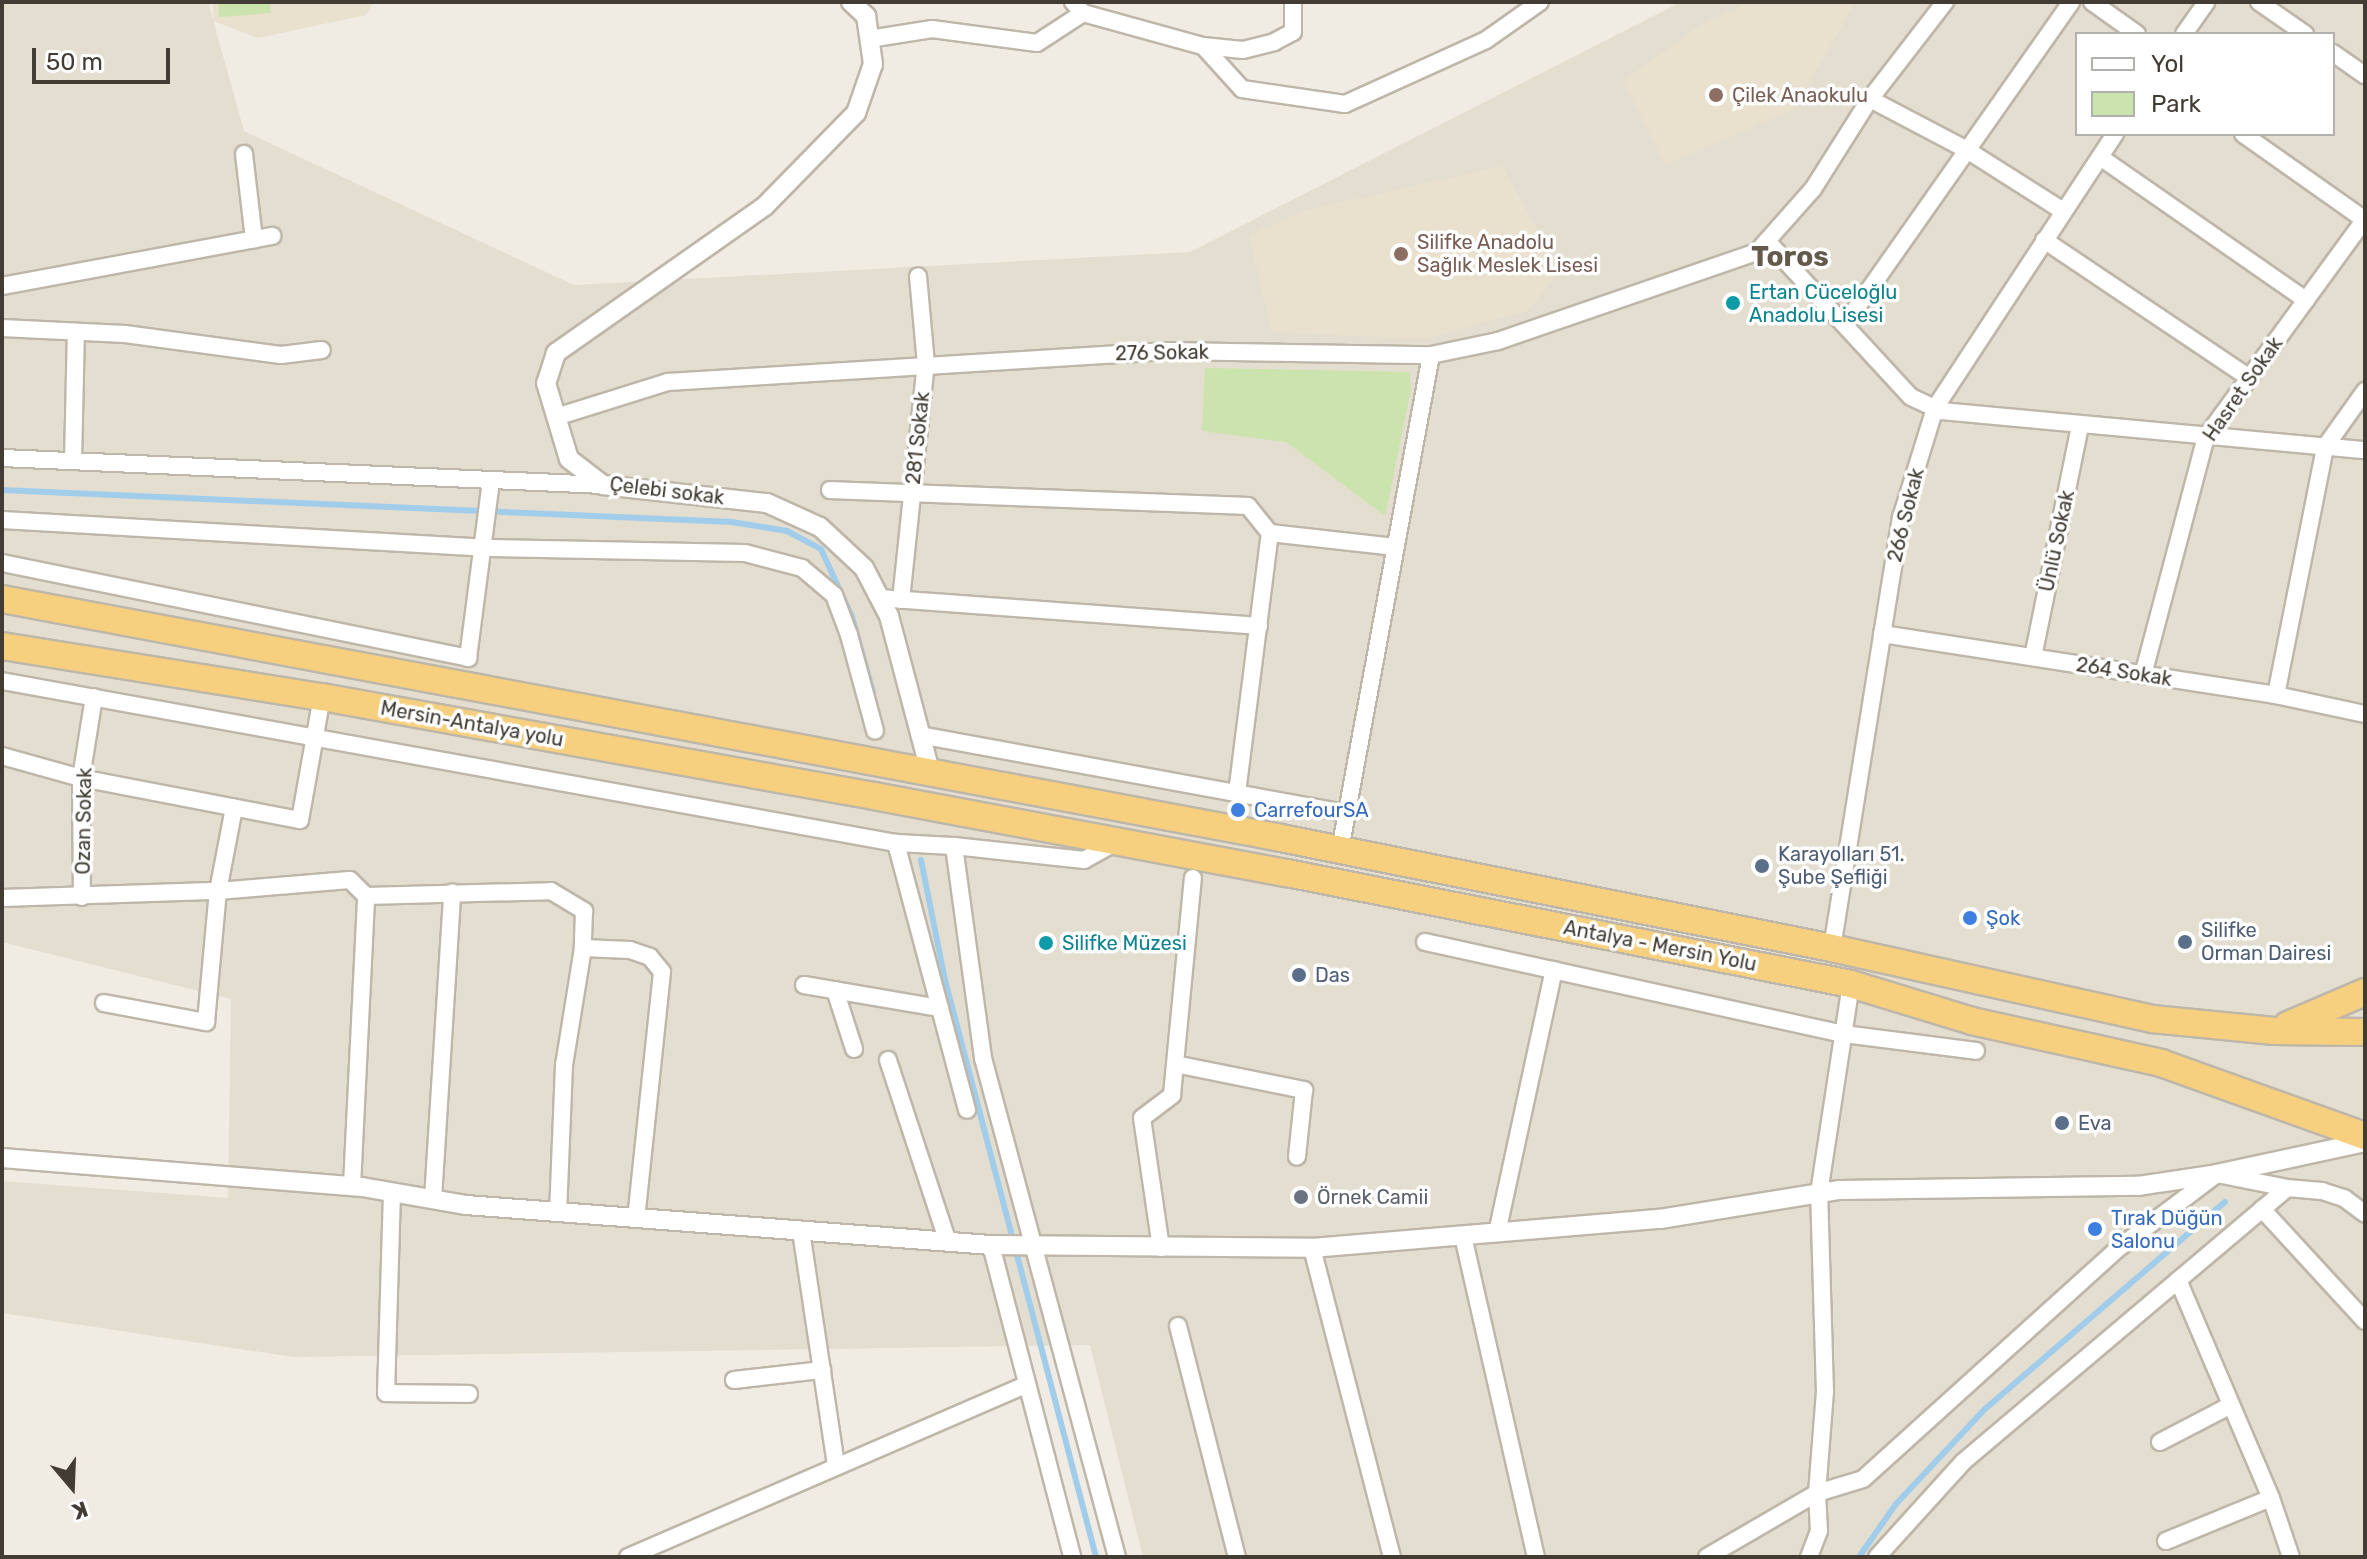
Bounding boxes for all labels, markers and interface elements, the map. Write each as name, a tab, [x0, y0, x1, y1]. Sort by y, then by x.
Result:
scale bar	[36, 32, 174, 82]
legend	[2075, 32, 2335, 136]
text: 50 m	[46, 48, 103, 76]
text: Yol	[2151, 50, 2184, 78]
place label: Çilek Anaokulu	[1732, 83, 1869, 107]
marker: Çilek Anaokulu	[1707, 86, 1725, 104]
text: Park	[2151, 90, 2201, 118]
place label: Silifke Anadolu Sağlık Meslek Lisesi	[1417, 230, 1598, 277]
district label: Toros	[1751, 240, 1829, 274]
marker: Silifke Anadolu Sağlık Meslek Lisesi	[1392, 245, 1410, 263]
place label: Ertan Cüceloğlu Anadolu Lisesi	[1749, 280, 1897, 327]
marker: Ertan Cüceloğlu Anadolu Lisesi	[1724, 294, 1742, 312]
street label: Hasret Sokak	[2198, 332, 2288, 446]
street label: 276 Sokak	[1115, 340, 1209, 366]
street label: 281 Sokak	[901, 390, 935, 486]
street label: 266 Sokak	[1883, 465, 1929, 565]
street label: Çelebi sokak	[608, 472, 726, 510]
street label: Ünlü Sokak	[2035, 488, 2079, 594]
street label: 264 Sokak	[2074, 653, 2174, 691]
street label: Mersin-Antalya yolu	[378, 696, 566, 752]
street label: Ozan Sokak	[71, 767, 97, 875]
place label: CarrefourSA	[1254, 798, 1369, 822]
marker: CarrefourSA	[1229, 801, 1247, 819]
place label: Karayolları 51. Şube Şefliği	[1778, 842, 1905, 889]
marker: Karayolları 51. Şube Şefliği	[1753, 857, 1771, 875]
place label: Şok	[1986, 906, 2020, 930]
marker: Şok	[1961, 909, 1979, 927]
street label: Antalya - Mersin Yolu	[1561, 915, 1759, 977]
place label: Silifke Orman Dairesi	[2201, 918, 2331, 965]
place label: Silifke Müzesi	[1062, 931, 1187, 955]
marker: Silifke Orman Dairesi	[2176, 933, 2194, 951]
marker: Silifke Müzesi	[1037, 934, 1055, 952]
place label: Das	[1315, 963, 1350, 987]
marker: Das	[1290, 966, 1308, 984]
place label: Eva	[2078, 1111, 2112, 1135]
marker: Eva	[2053, 1114, 2071, 1132]
place label: Örnek Camii	[1317, 1185, 1428, 1209]
marker: Örnek Camii	[1292, 1188, 1310, 1206]
place label: Tırak Düğün Salonu	[2111, 1206, 2223, 1253]
marker: Tırak Düğün Salonu	[2086, 1220, 2104, 1238]
north arrow	[32, 1447, 112, 1527]
text: K	[69, 1495, 91, 1525]

